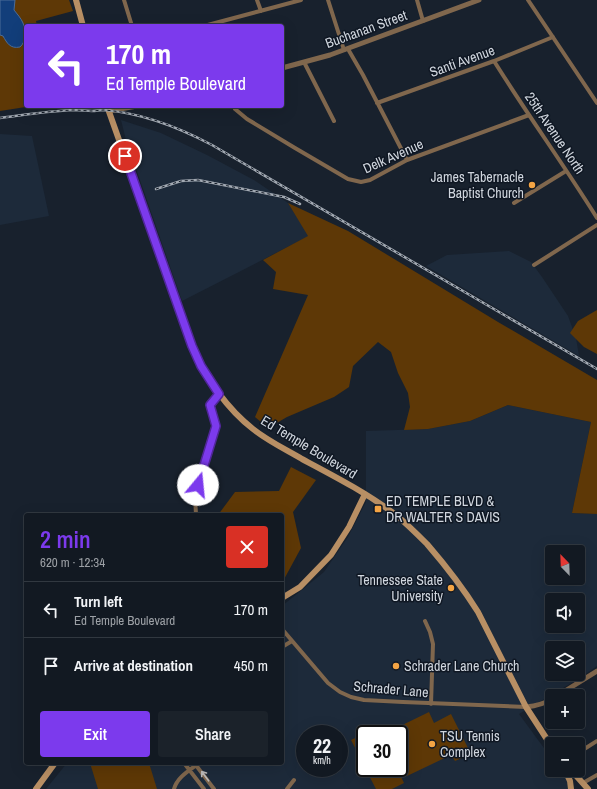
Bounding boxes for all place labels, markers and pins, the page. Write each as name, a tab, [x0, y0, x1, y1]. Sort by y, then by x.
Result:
pin	[108, 139, 142, 173]
place label: James Tabernacle Baptist Church	[431, 168, 524, 202]
marker: James Tabernacle Baptist Church	[527, 180, 537, 190]
place label: ED TEMPLE BLVD & DR WALTER S DAVIS	[386, 492, 500, 526]
marker: ED TEMPLE BLVD & DR WALTER S DAVIS	[373, 504, 383, 514]
place label: Tennessee State University	[357, 571, 443, 605]
marker: Tennessee State University	[446, 583, 456, 593]
place label: Schrader Lane Church	[404, 657, 520, 675]
marker: Schrader Lane Church	[391, 661, 401, 671]
place label: TSU Tennis Complex	[440, 727, 500, 761]
marker: TSU Tennis Complex	[427, 739, 437, 749]

